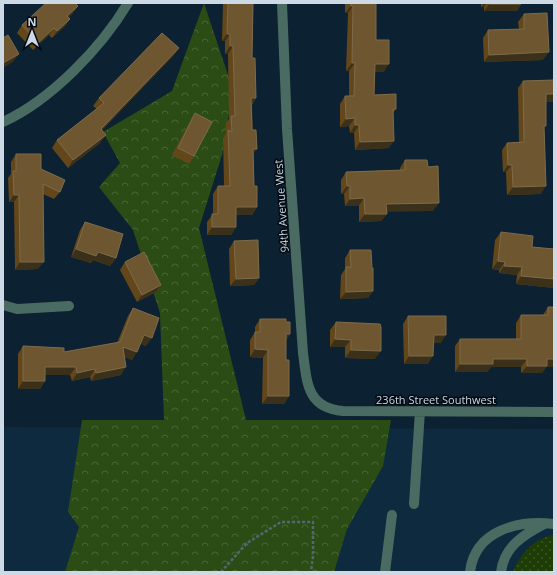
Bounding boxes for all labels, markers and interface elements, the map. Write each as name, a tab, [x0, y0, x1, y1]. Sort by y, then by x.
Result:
north arrow	[12, 12, 52, 52]
text: N	[28, 14, 36, 29]
street label: 94th Avenue West	[270, 159, 292, 253]
street label: 236th Street Southwest	[376, 392, 496, 407]

